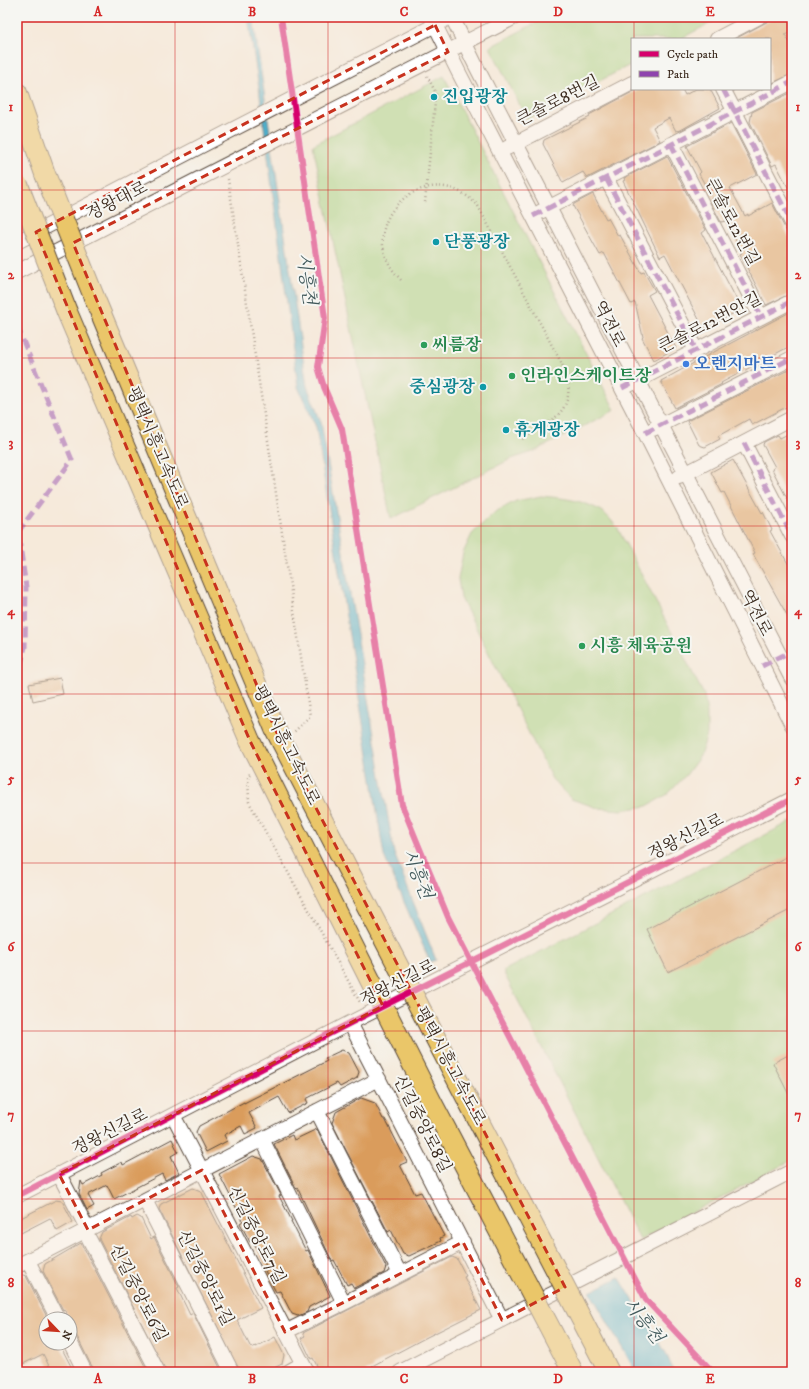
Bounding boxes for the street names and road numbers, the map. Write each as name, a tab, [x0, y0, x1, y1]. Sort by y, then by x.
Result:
street label: 큰솔로8번길	[513, 71, 603, 131]
street label: 큰솔로12번길	[700, 174, 764, 270]
street label: 정왕대로	[83, 176, 152, 226]
street label: 큰솔로12번안길	[655, 288, 765, 358]
street label: 역전로	[588, 297, 630, 351]
street label: 평택시흥고속도로	[121, 383, 193, 513]
street label: 역전로	[735, 586, 777, 640]
street label: 평택시흥고속도로	[247, 681, 325, 809]
street label: 정왕신길로	[644, 808, 728, 865]
street label: 정왕신길로	[356, 954, 440, 1011]
street label: 평택시흥고속도로	[409, 1003, 491, 1130]
street label: 신길중앙로8길	[388, 1071, 456, 1177]
street label: 정왕신길로	[68, 1103, 152, 1160]
street label: 신길중앙로7길	[222, 1182, 290, 1288]
street label: 신길중앙로1길	[171, 1226, 239, 1330]
street label: 신길중앙로6길	[104, 1240, 172, 1346]

